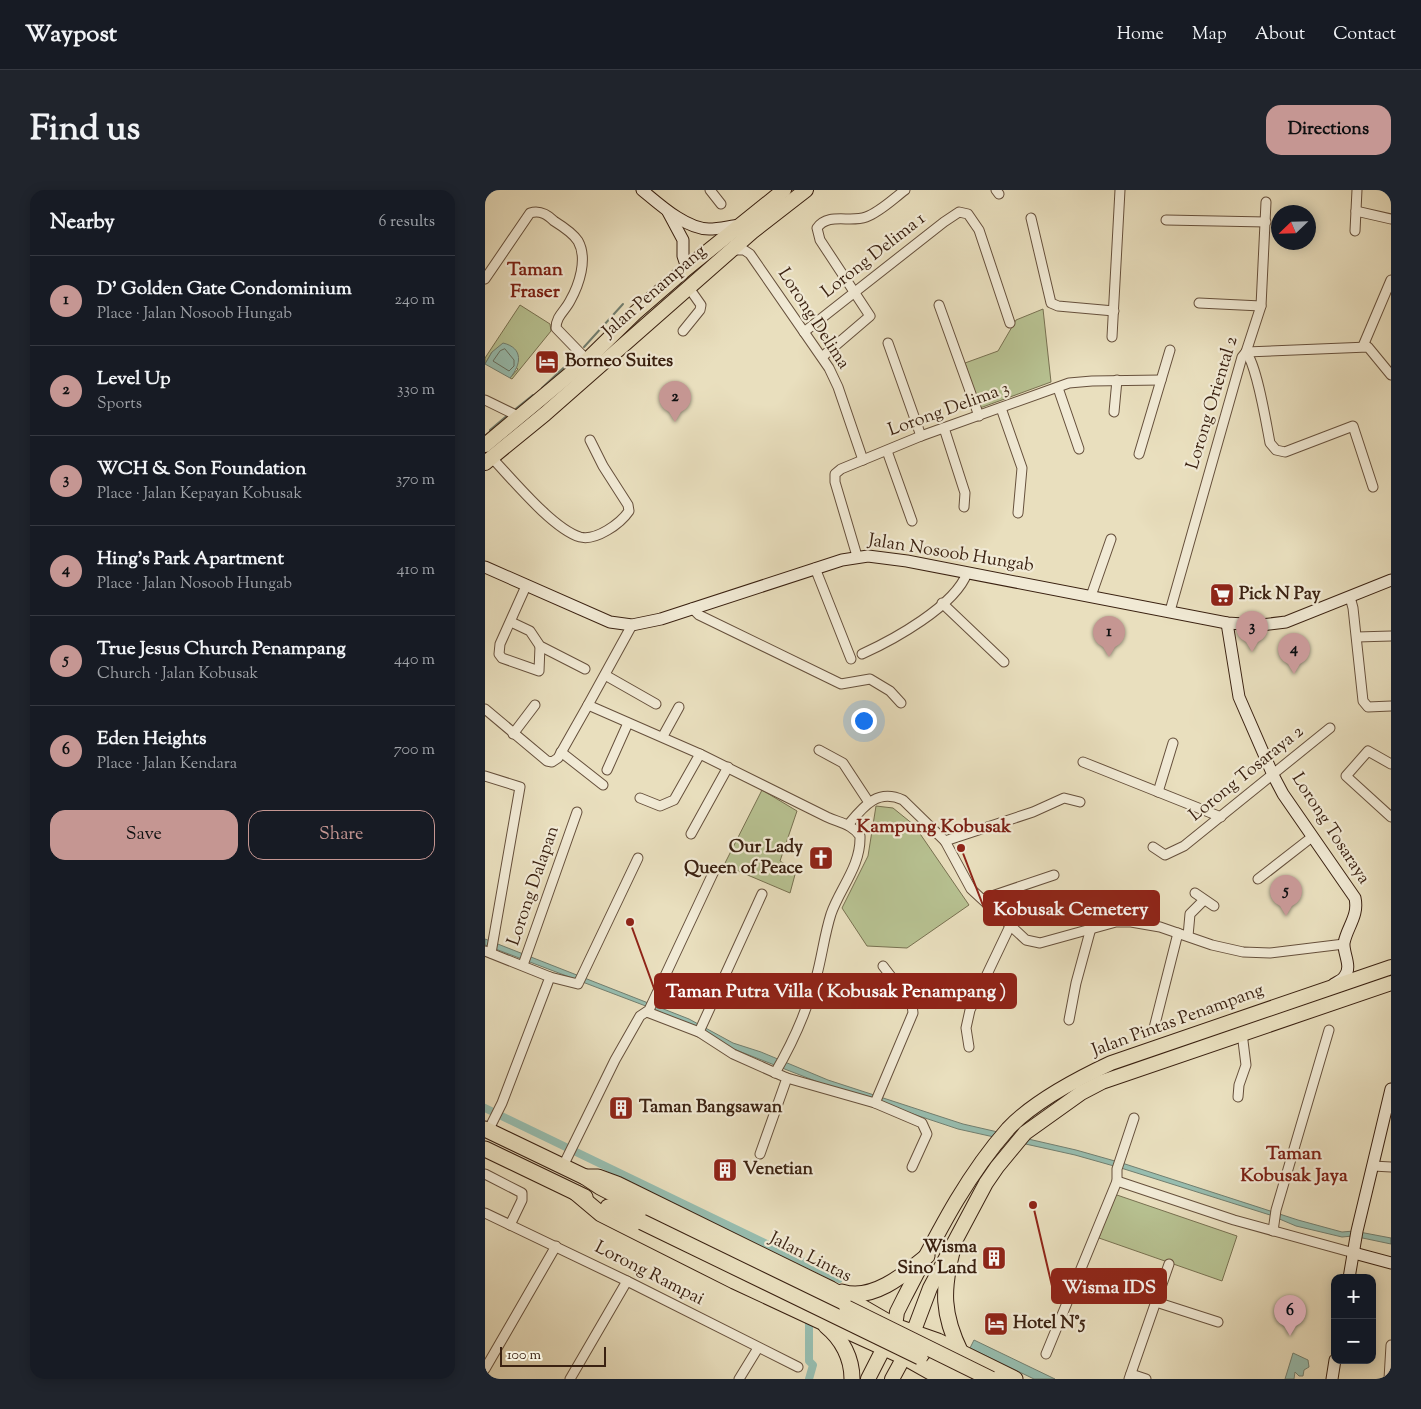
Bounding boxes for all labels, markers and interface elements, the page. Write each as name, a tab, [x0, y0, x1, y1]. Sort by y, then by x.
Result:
text: Waypost	[25, 18, 117, 52]
text: Home	[1117, 22, 1164, 48]
text: Map	[1192, 22, 1227, 48]
text: About	[1255, 22, 1305, 48]
text: Contact	[1333, 22, 1396, 48]
text: Find us	[30, 105, 140, 156]
button: Directions	[1266, 105, 1391, 155]
north arrow	[1271, 205, 1316, 250]
street label: Lorong Delima 1	[816, 207, 932, 305]
text: Nearby	[50, 208, 115, 238]
text: 6 results	[379, 211, 435, 234]
street label: Jalan Penampang	[597, 239, 713, 345]
district label: Taman Fraser	[507, 257, 564, 306]
street label: Lorong Delima	[770, 263, 856, 375]
text: D' Golden Gate Condominium	[97, 276, 352, 303]
text: 1	[63, 289, 69, 312]
text: 240 m	[394, 289, 435, 312]
text: Place · Jalan Nosoob Hungab	[97, 303, 292, 326]
street label: Lorong Oriental 2	[1180, 333, 1246, 473]
hotel icon: Borneo Suites	[534, 349, 560, 375]
place label: Borneo Suites	[565, 349, 673, 375]
text: Level Up	[97, 366, 171, 393]
street label: Lorong Delima 3	[885, 376, 1013, 444]
text: 2	[62, 379, 70, 402]
text: 330 m	[397, 379, 435, 402]
pin: 2	[659, 381, 691, 422]
text: Sports	[97, 393, 142, 416]
text: WCH & Son Foundation	[97, 456, 306, 483]
text: 3	[63, 469, 69, 492]
text: 370 m	[396, 469, 435, 492]
text: Place · Jalan Kepayan Kobusak	[97, 483, 302, 506]
street label: Jalan Nosoob Hungab	[865, 528, 1036, 580]
text: Hing's Park Apartment	[97, 546, 284, 573]
text: 4	[62, 559, 70, 582]
text: 410 m	[397, 559, 435, 582]
text: Place · Jalan Nosoob Hungab	[97, 573, 292, 596]
supermarket icon: Pick N Pay	[1209, 582, 1235, 608]
place label: Pick N Pay	[1239, 582, 1321, 608]
pin: 3	[1236, 611, 1268, 652]
pin: 1	[1093, 616, 1125, 657]
pin: 4	[1278, 633, 1310, 674]
text: True Jesus Church Penampang	[97, 636, 346, 663]
text: 5	[63, 649, 69, 672]
text: 440 m	[394, 649, 435, 672]
text: Church · Jalan Kobusak	[97, 663, 258, 686]
your location	[851, 708, 877, 734]
street label: Lorong Tosaraya 2	[1184, 719, 1310, 828]
text: Eden Heights	[97, 726, 207, 753]
text: 6	[62, 739, 70, 762]
text: 700 m	[394, 739, 435, 762]
text: Place · Jalan Kendara	[97, 753, 237, 776]
street label: Lorong Tosaraya	[1284, 768, 1376, 890]
button: Save	[50, 810, 238, 860]
button: Share	[248, 810, 435, 860]
district label: Kampung Kobusak	[857, 814, 1012, 841]
street label: Lorong Dalapan	[501, 822, 567, 949]
place label: Our Lady Queen of Peace	[684, 835, 804, 882]
church icon: Our Lady Queen of Peace	[808, 845, 834, 871]
pin: 5	[1270, 875, 1302, 916]
callout: Kobusak Cemetery	[984, 891, 1159, 925]
text: Kobusak Cemetery	[994, 897, 1149, 924]
callout: Taman Putra Villa ( Kobusak Penampang )	[655, 974, 1016, 1008]
street label: Jalan Pintas Penampang	[1088, 978, 1268, 1065]
text: Taman Putra Villa ( Kobusak Penampang )	[666, 979, 1006, 1006]
building icon: Taman Bangsawan	[608, 1095, 634, 1121]
place label: Taman Bangsawan	[639, 1095, 783, 1121]
district label: Taman Kobusak Jaya	[1240, 1141, 1348, 1190]
building icon: Venetian	[712, 1157, 738, 1183]
place label: Venetian	[743, 1157, 813, 1183]
street label: Jalan Lintas	[763, 1226, 856, 1290]
street label: Lorong Rampai	[590, 1235, 708, 1313]
place label: Wisma Sino Land	[897, 1235, 978, 1282]
building icon: Wisma Sino Land	[981, 1245, 1007, 1271]
callout: Wisma IDS	[1052, 1269, 1166, 1303]
map controls	[1331, 1274, 1376, 1364]
button: +	[1331, 1274, 1376, 1319]
text: Wisma IDS	[1062, 1275, 1156, 1302]
pin: 6	[1274, 1295, 1306, 1336]
hotel icon: Hotel N°5	[983, 1311, 1009, 1337]
place label: Hotel N°5	[1013, 1311, 1086, 1337]
button: −	[1331, 1319, 1376, 1364]
scale bar	[500, 1344, 606, 1367]
text: 100 m	[507, 1346, 541, 1366]

